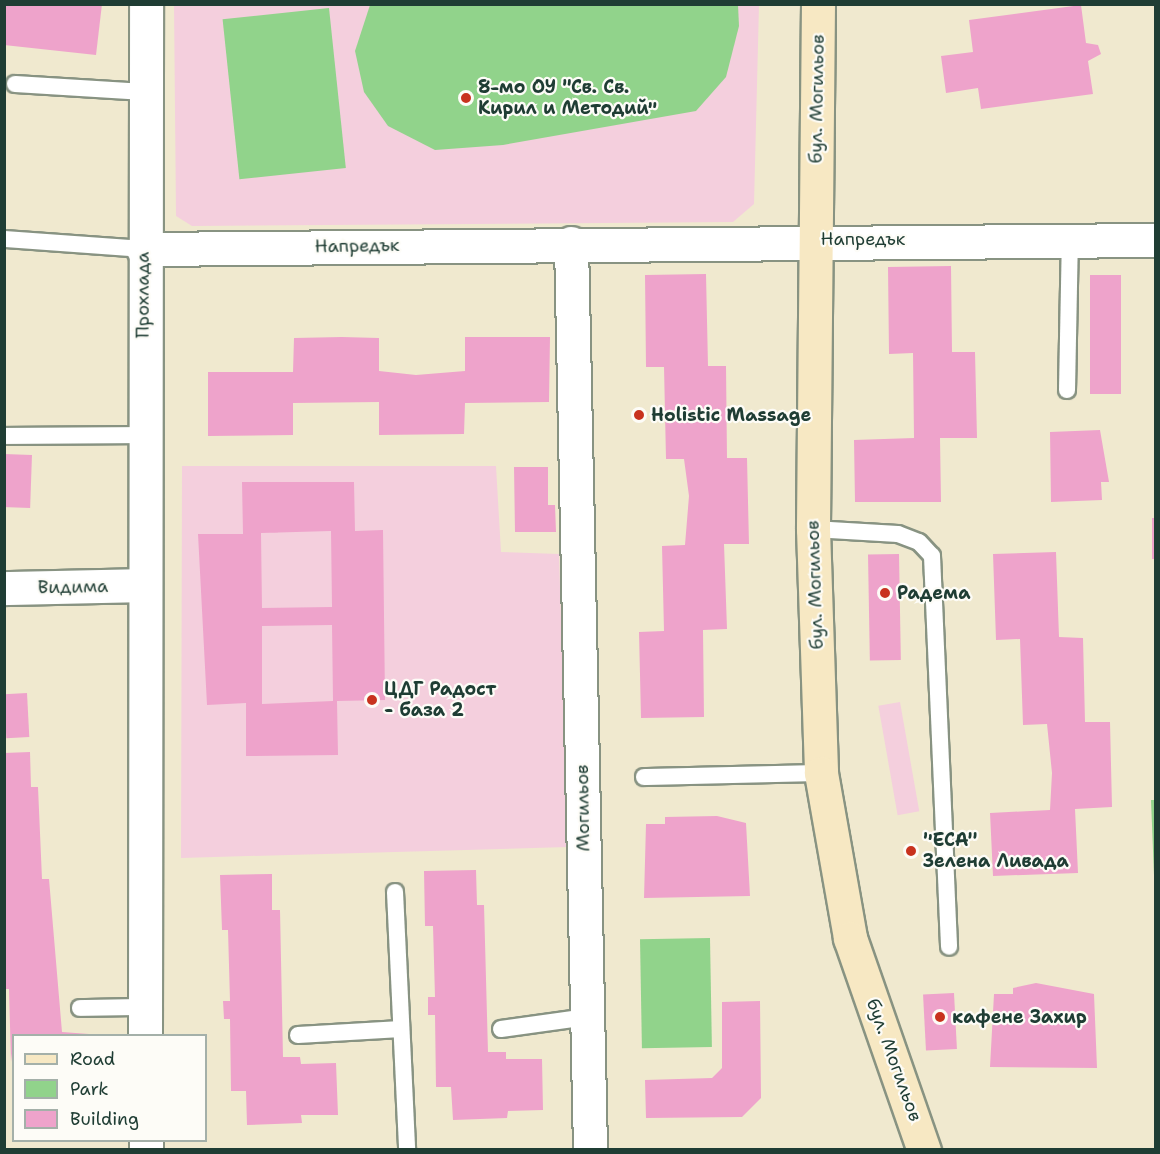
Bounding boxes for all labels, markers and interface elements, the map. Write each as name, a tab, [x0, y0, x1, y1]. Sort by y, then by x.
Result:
street label: бул. Могильов	[805, 34, 829, 164]
place label: 8-мо ОУ "Св. Св. Кирил и Методий"	[478, 77, 657, 119]
marker: 8-мо ОУ "Св. Св. Кирил и Методий"	[459, 91, 473, 105]
street label: Напредък	[821, 228, 905, 250]
street label: Напредък	[314, 234, 400, 258]
street label: Прохлада	[132, 252, 154, 338]
place label: Holistic Massage	[651, 404, 811, 426]
marker: Holistic Massage	[632, 408, 646, 422]
street label: бул. Могильов	[802, 520, 828, 650]
street label: Видима	[38, 576, 108, 598]
place label: Радема	[897, 582, 970, 604]
marker: Радема	[878, 586, 892, 600]
place label: ЦДГ Радост - база 2	[384, 679, 496, 722]
marker: ЦДГ Радост - база 2	[365, 693, 379, 707]
street label: Могильов	[571, 764, 595, 852]
place label: ''ЕСА'' Зелена Ливада	[923, 830, 1069, 872]
marker: ''ЕСА'' Зелена Ливада	[904, 844, 918, 858]
street label: бул. Могильов	[862, 996, 926, 1124]
place label: кафене Захир	[952, 1006, 1087, 1028]
marker: кафене Захир	[933, 1010, 947, 1024]
legend	[12, 1034, 207, 1142]
text: Road	[70, 1047, 115, 1071]
text: Park	[70, 1077, 109, 1101]
text: Building	[70, 1107, 139, 1131]

